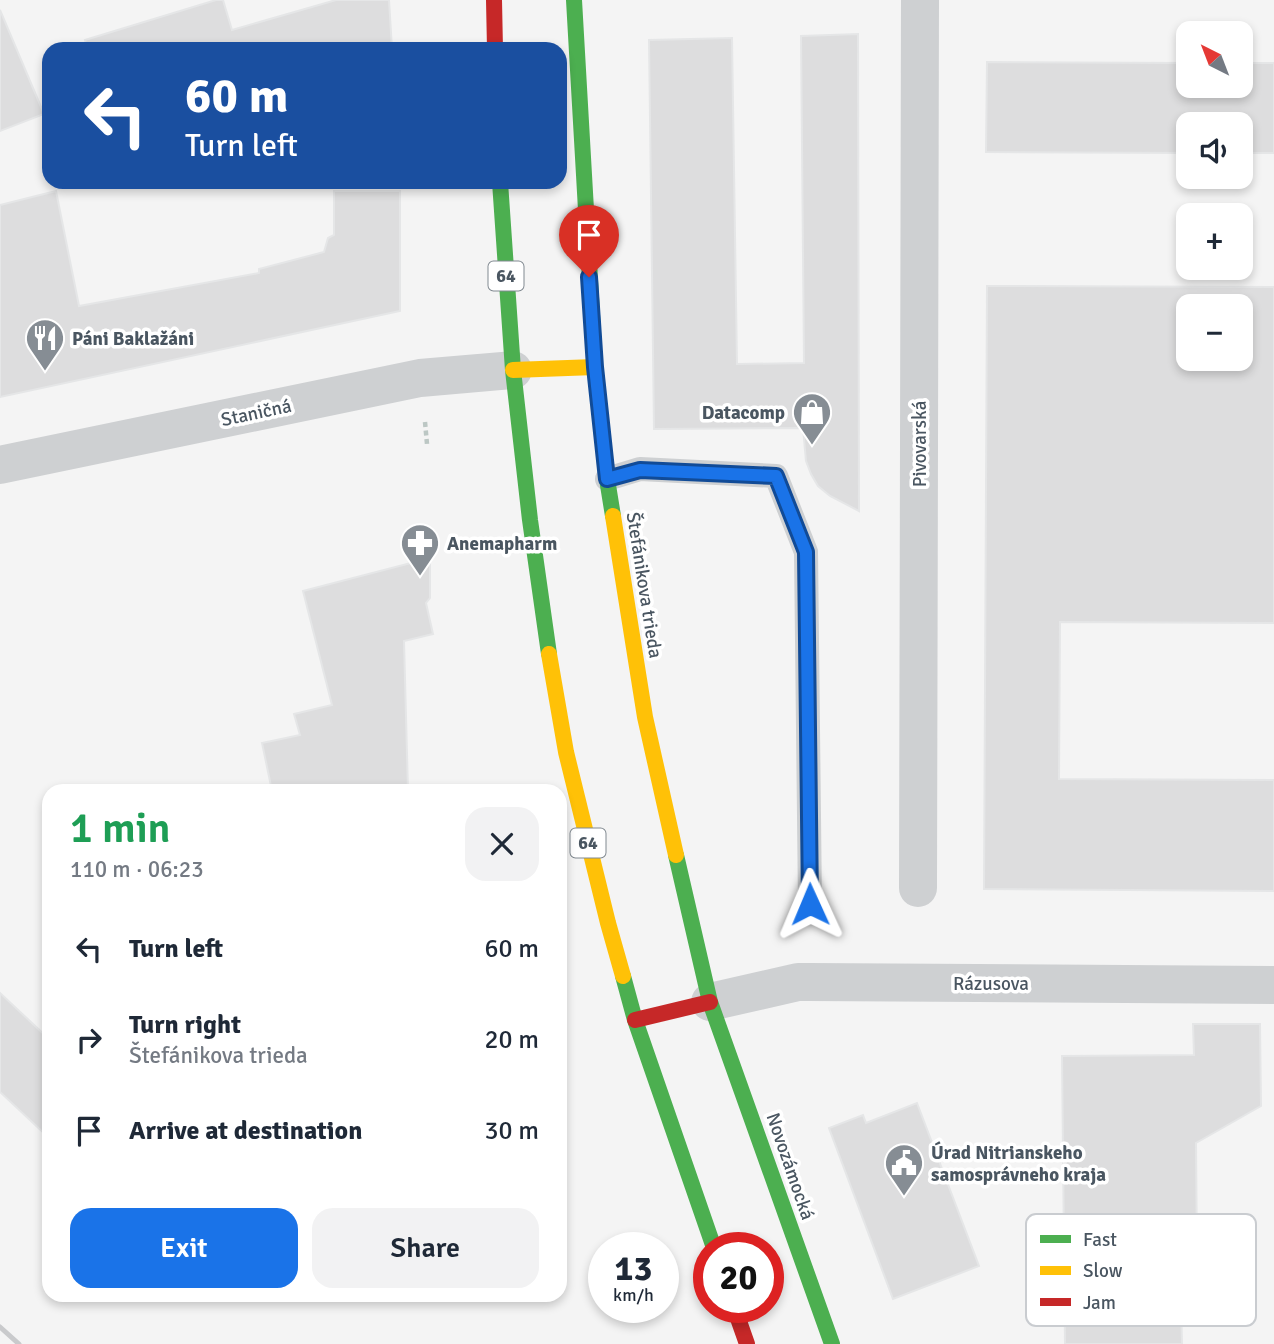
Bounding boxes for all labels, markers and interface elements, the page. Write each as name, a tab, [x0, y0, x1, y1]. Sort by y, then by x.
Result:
north arrow	[1176, 21, 1253, 98]
map controls	[1176, 21, 1253, 371]
text: 60 m	[185, 66, 288, 126]
icon: left	[70, 70, 161, 161]
button: sound	[1176, 112, 1253, 189]
text: Turn left	[185, 126, 298, 165]
button: +	[1176, 203, 1253, 280]
pin	[559, 205, 619, 277]
icon: arrive	[570, 216, 608, 254]
road number: 64	[489, 262, 524, 290]
button: −	[1176, 294, 1253, 371]
restaurant icon: Páni Baklažáni	[24, 317, 66, 372]
place label: Páni Baklažáni	[72, 327, 194, 351]
shop icon: Datacomp	[791, 391, 833, 446]
street label: Staničná	[219, 394, 294, 432]
place label: Datacomp	[702, 401, 785, 425]
street label: Pivovarská	[908, 401, 932, 487]
street label: Štefánikova trieda	[621, 510, 668, 660]
pharmacy icon: Anemapharm	[399, 522, 441, 577]
place label: Anemapharm	[447, 532, 557, 556]
text: 1 min	[70, 803, 171, 854]
button: close	[465, 807, 539, 881]
road number: 64	[570, 828, 606, 858]
text: 110 m · 06:23	[70, 855, 204, 884]
position arrow	[773, 867, 847, 941]
icon: left	[70, 930, 108, 968]
text: Turn left	[129, 933, 223, 965]
text: 60 m	[484, 933, 539, 965]
street label: Rázusova	[953, 972, 1029, 996]
text: Turn right	[129, 1009, 241, 1041]
icon: right	[70, 1021, 108, 1059]
text: 20 m	[484, 1024, 539, 1056]
text: Štefánikova trieda	[129, 1041, 308, 1070]
street label: Novozámocká	[761, 1110, 820, 1223]
icon: arrive	[70, 1112, 108, 1150]
text: Arrive at destination	[129, 1115, 362, 1147]
text: 30 m	[484, 1115, 539, 1147]
place label: Úrad Nitrianskeho samosprávneho kraja	[931, 1141, 1106, 1187]
public building icon: Úrad Nitrianskeho samosprávneho kraja	[883, 1142, 925, 1197]
button: Exit	[70, 1208, 298, 1288]
button: Share	[312, 1208, 539, 1288]
legend	[1026, 1214, 1256, 1326]
text: Fast	[1083, 1228, 1117, 1252]
speed limit sign: 20	[693, 1232, 784, 1323]
text: 13	[615, 1247, 652, 1290]
text: Slow	[1083, 1259, 1123, 1283]
text: km/h	[613, 1284, 654, 1306]
text: Jam	[1083, 1291, 1116, 1315]

